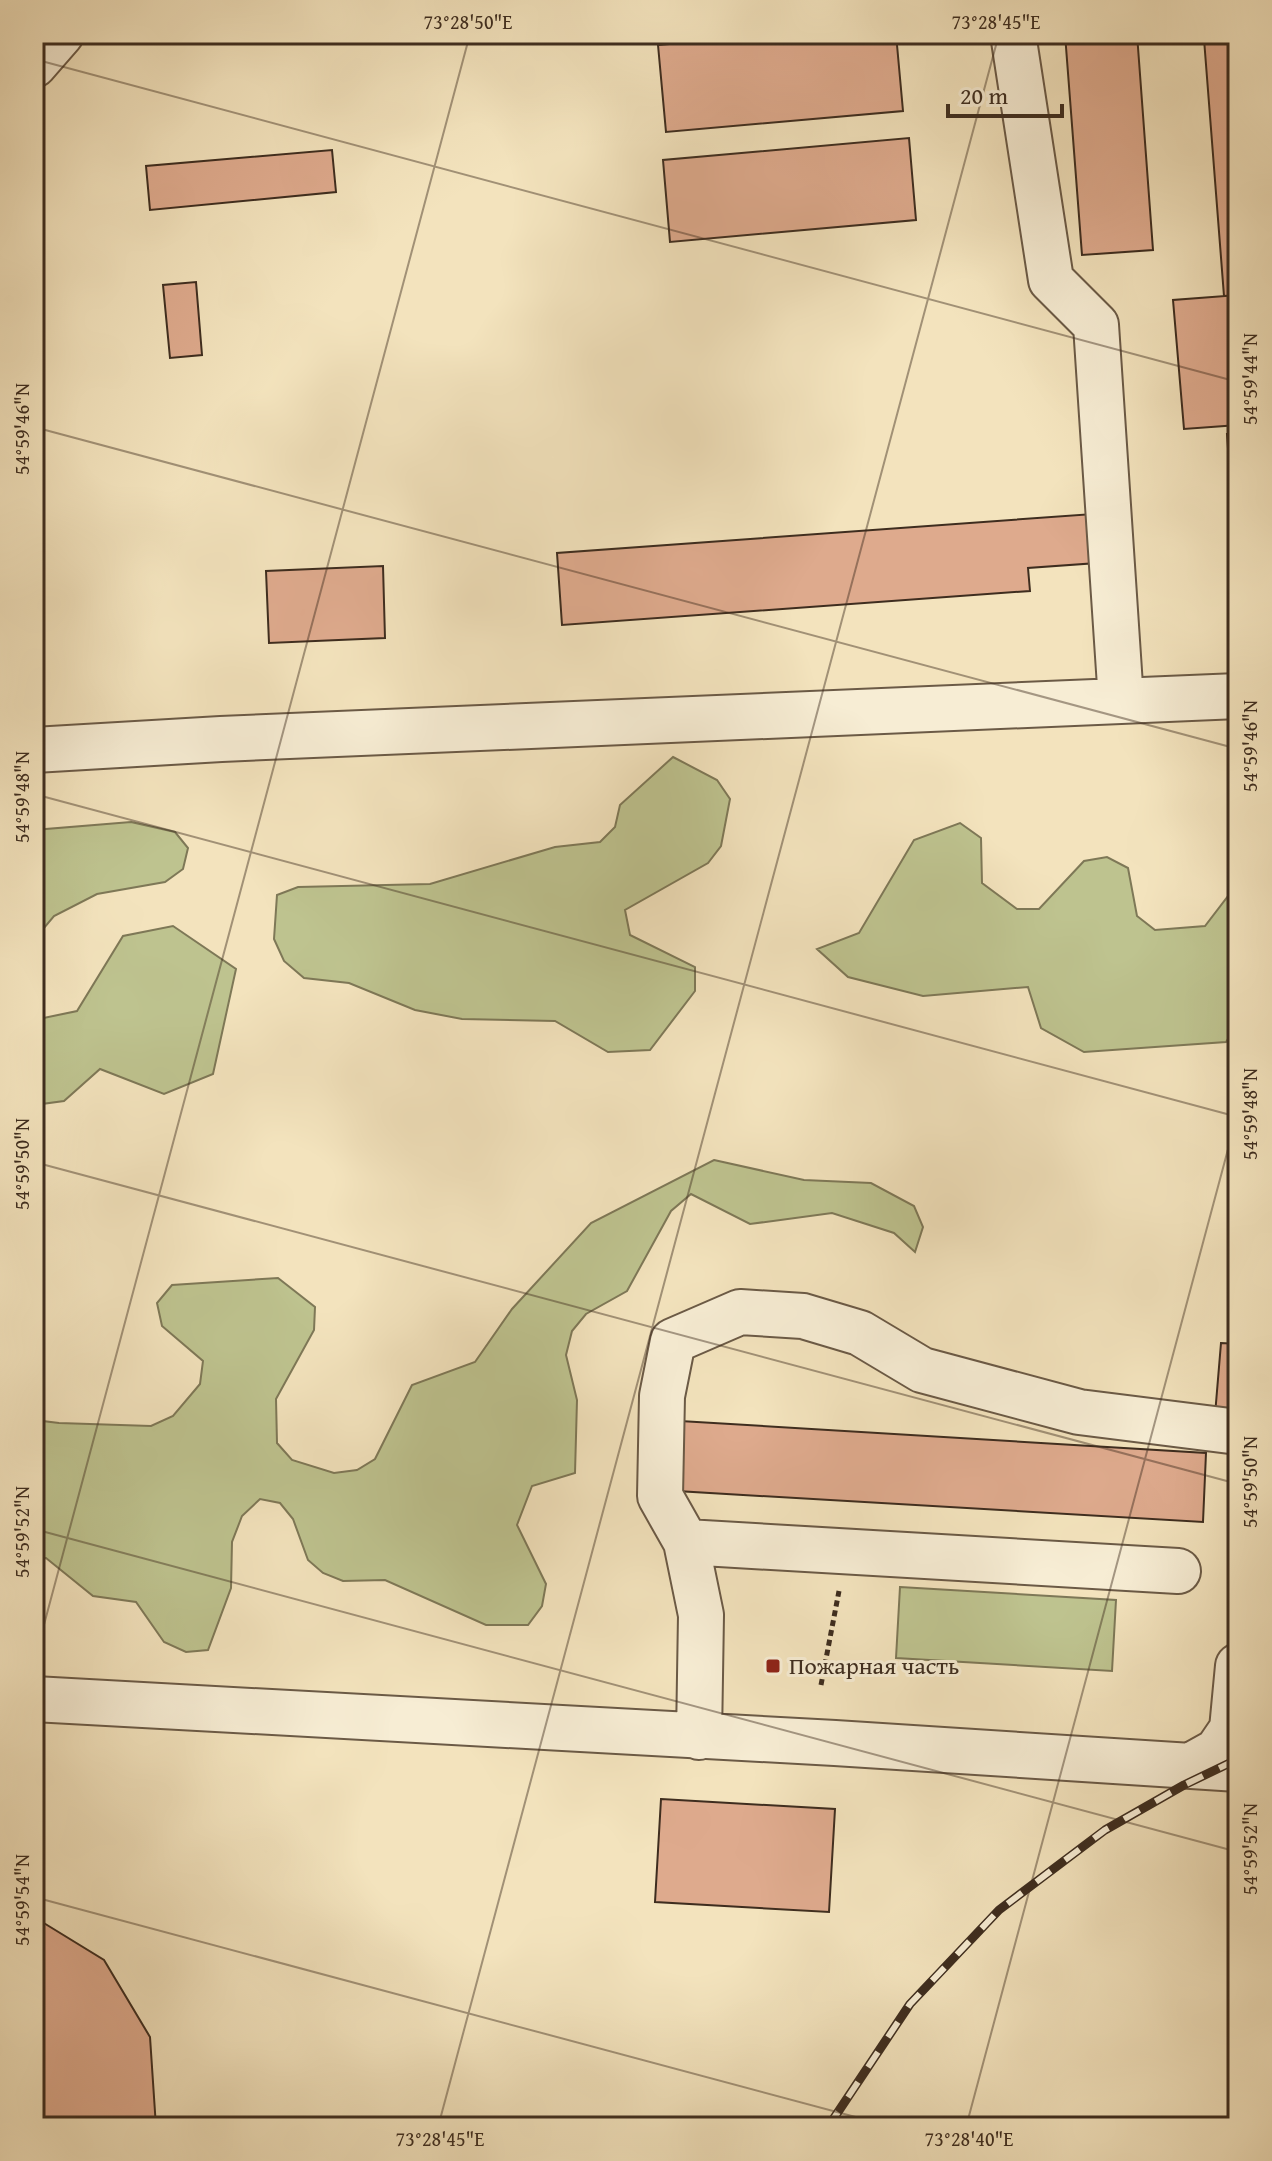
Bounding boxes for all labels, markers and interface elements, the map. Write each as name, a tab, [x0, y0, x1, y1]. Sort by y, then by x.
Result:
text: 73°28'50"E	[424, 7, 512, 36]
text: 73°28'45"E	[952, 7, 1040, 36]
scale bar	[948, 68, 1062, 118]
text: 20 m	[960, 78, 1008, 113]
text: 54°59'44"N	[1235, 333, 1264, 425]
text: 54°59'46"N	[7, 383, 36, 475]
text: 54°59'46"N	[1235, 700, 1264, 792]
text: 54°59'48"N	[7, 751, 36, 843]
text: 54°59'48"N	[1235, 1068, 1264, 1160]
text: 54°59'50"N	[7, 1118, 36, 1210]
text: 54°59'50"N	[1235, 1436, 1264, 1528]
text: 54°59'52"N	[7, 1486, 36, 1578]
place label: Пожарная часть	[789, 1648, 959, 1683]
marker: Пожарная часть	[764, 1657, 782, 1675]
text: 54°59'52"N	[1235, 1803, 1264, 1895]
text: 54°59'54"N	[7, 1854, 36, 1946]
text: 73°28'45"E	[396, 2124, 484, 2153]
text: 73°28'40"E	[925, 2124, 1013, 2153]

